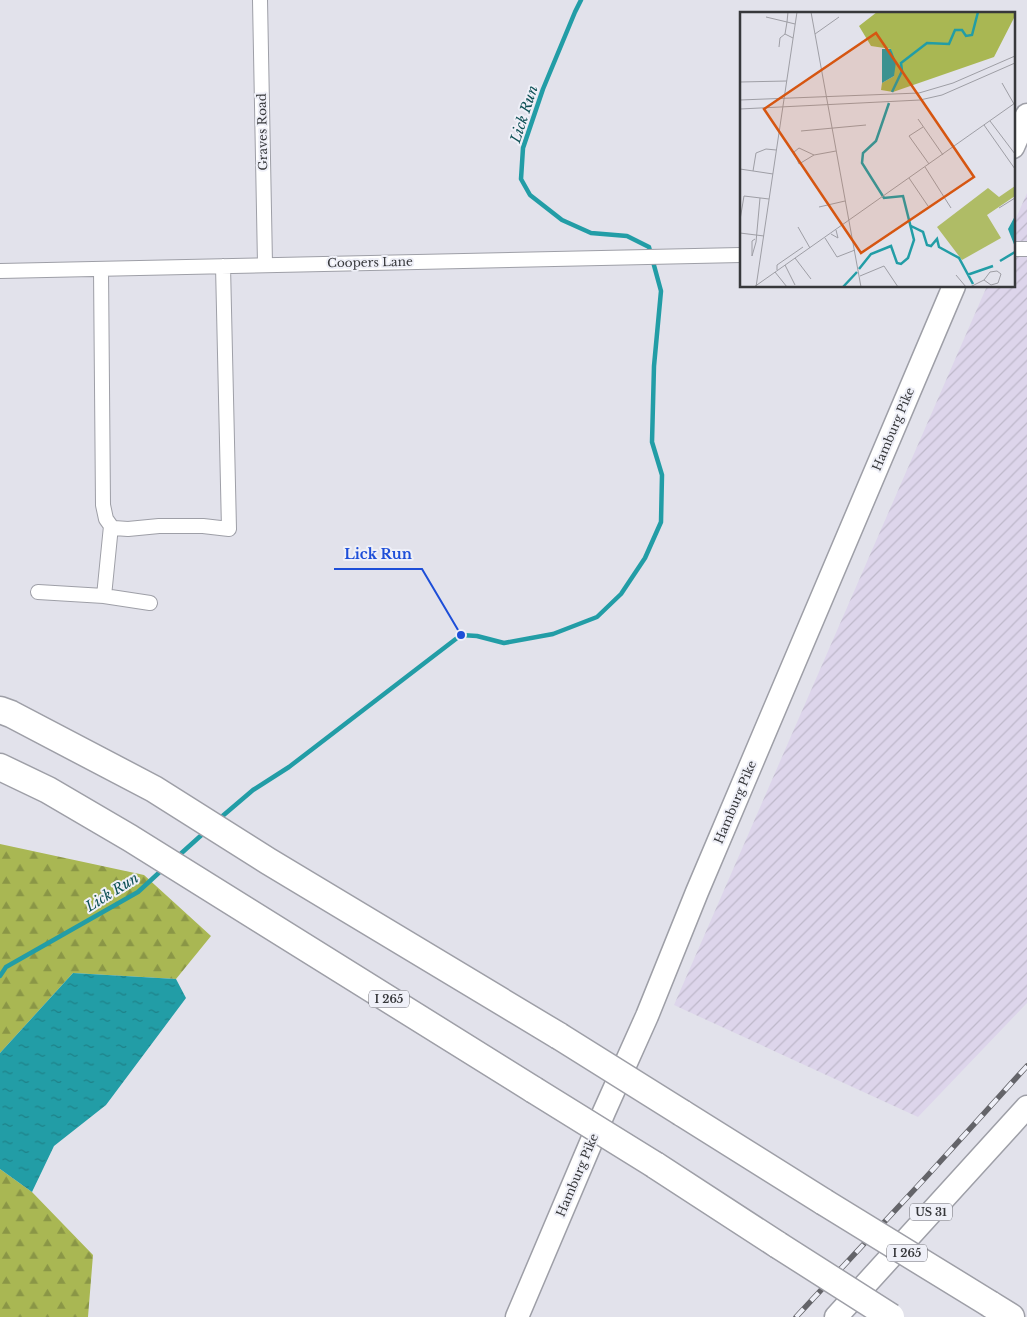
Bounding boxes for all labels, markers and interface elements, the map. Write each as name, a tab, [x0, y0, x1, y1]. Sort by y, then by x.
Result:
inset map	[740, 12, 1014, 288]
water label: Lick Run	[506, 83, 542, 146]
street label: Graves Road	[254, 93, 270, 171]
street label: Coopers Lane	[327, 254, 413, 270]
street label: Hamburg Pike	[869, 385, 917, 473]
callout: Lick Run	[334, 540, 422, 569]
text: Lick Run	[344, 545, 412, 563]
street label: Hamburg Pike	[711, 758, 759, 846]
water label: Lick Run	[81, 869, 142, 916]
road number: I 265	[369, 991, 409, 1008]
street label: Hamburg Pike	[553, 1131, 601, 1219]
road number: US 31	[910, 1204, 952, 1220]
road number: I 265	[887, 1244, 927, 1262]

